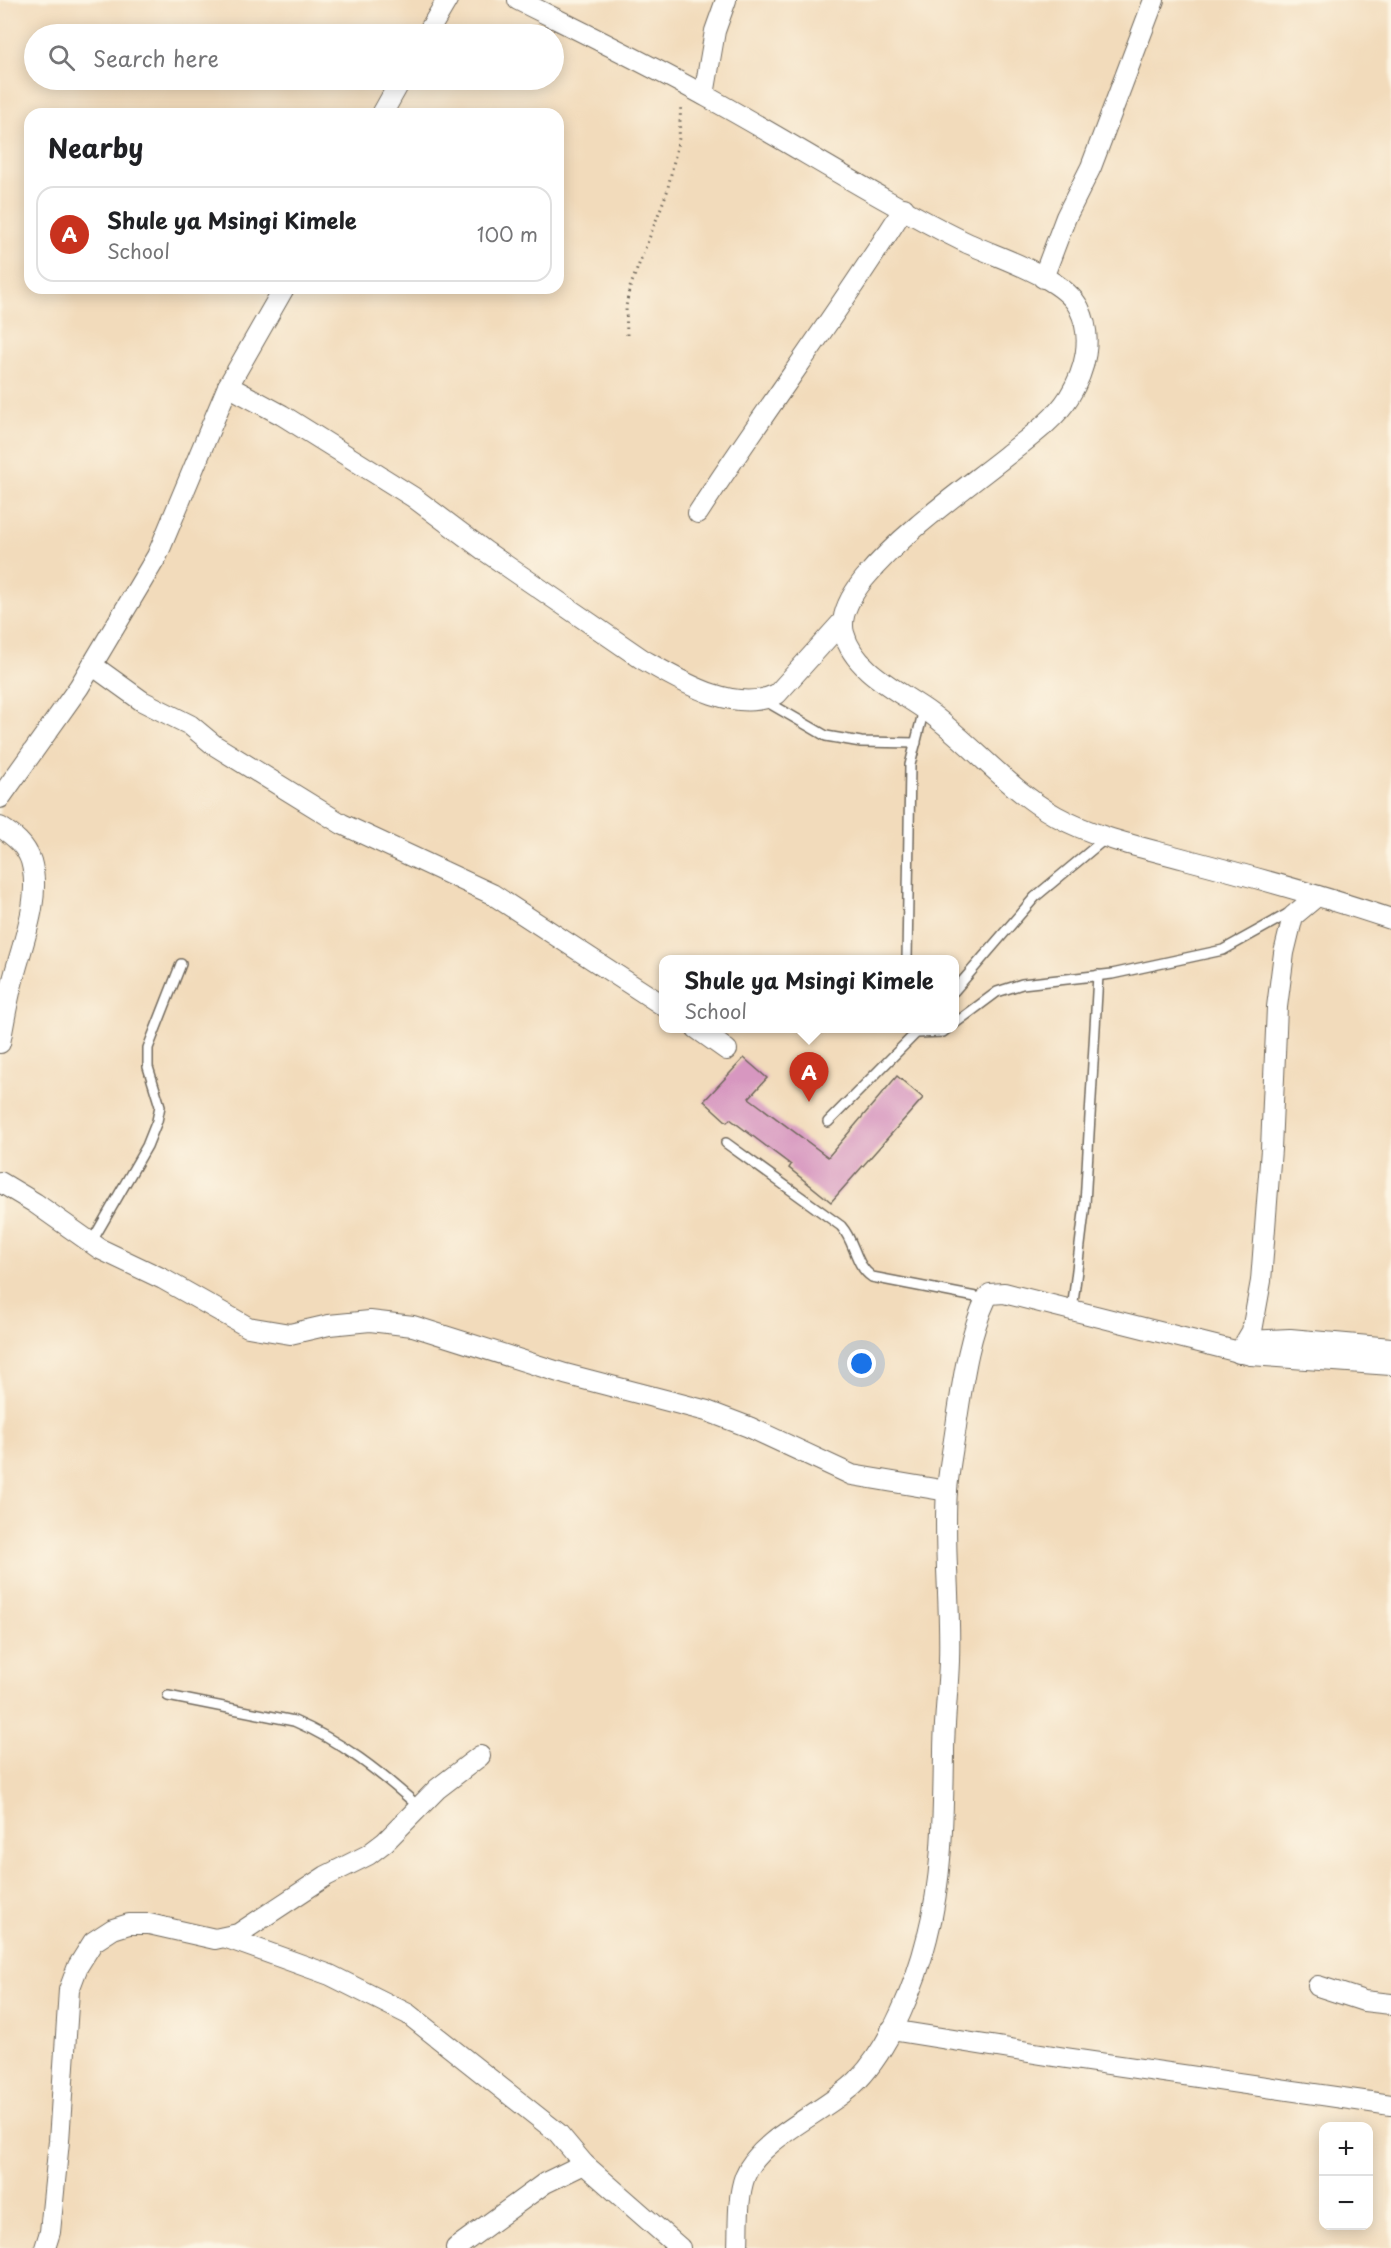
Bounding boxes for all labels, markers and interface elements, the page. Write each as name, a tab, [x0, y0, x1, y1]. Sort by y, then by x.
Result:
search box	[24, 24, 564, 90]
icon: search	[45, 41, 78, 74]
text: Search here	[93, 41, 219, 74]
text: Nearby	[48, 128, 143, 167]
text: Shule ya Msingi Kimele	[107, 203, 357, 236]
text: A	[62, 219, 77, 249]
text: 100 m	[477, 219, 538, 249]
text: School	[107, 236, 170, 266]
popup	[659, 955, 959, 1033]
text: Shule ya Msingi Kimele	[684, 963, 934, 996]
text: School	[684, 996, 747, 1026]
pin: A	[790, 1052, 828, 1102]
your location	[847, 1349, 876, 1378]
map controls	[1319, 2122, 1373, 2230]
button: +	[1319, 2122, 1373, 2176]
button: −	[1319, 2176, 1373, 2230]

